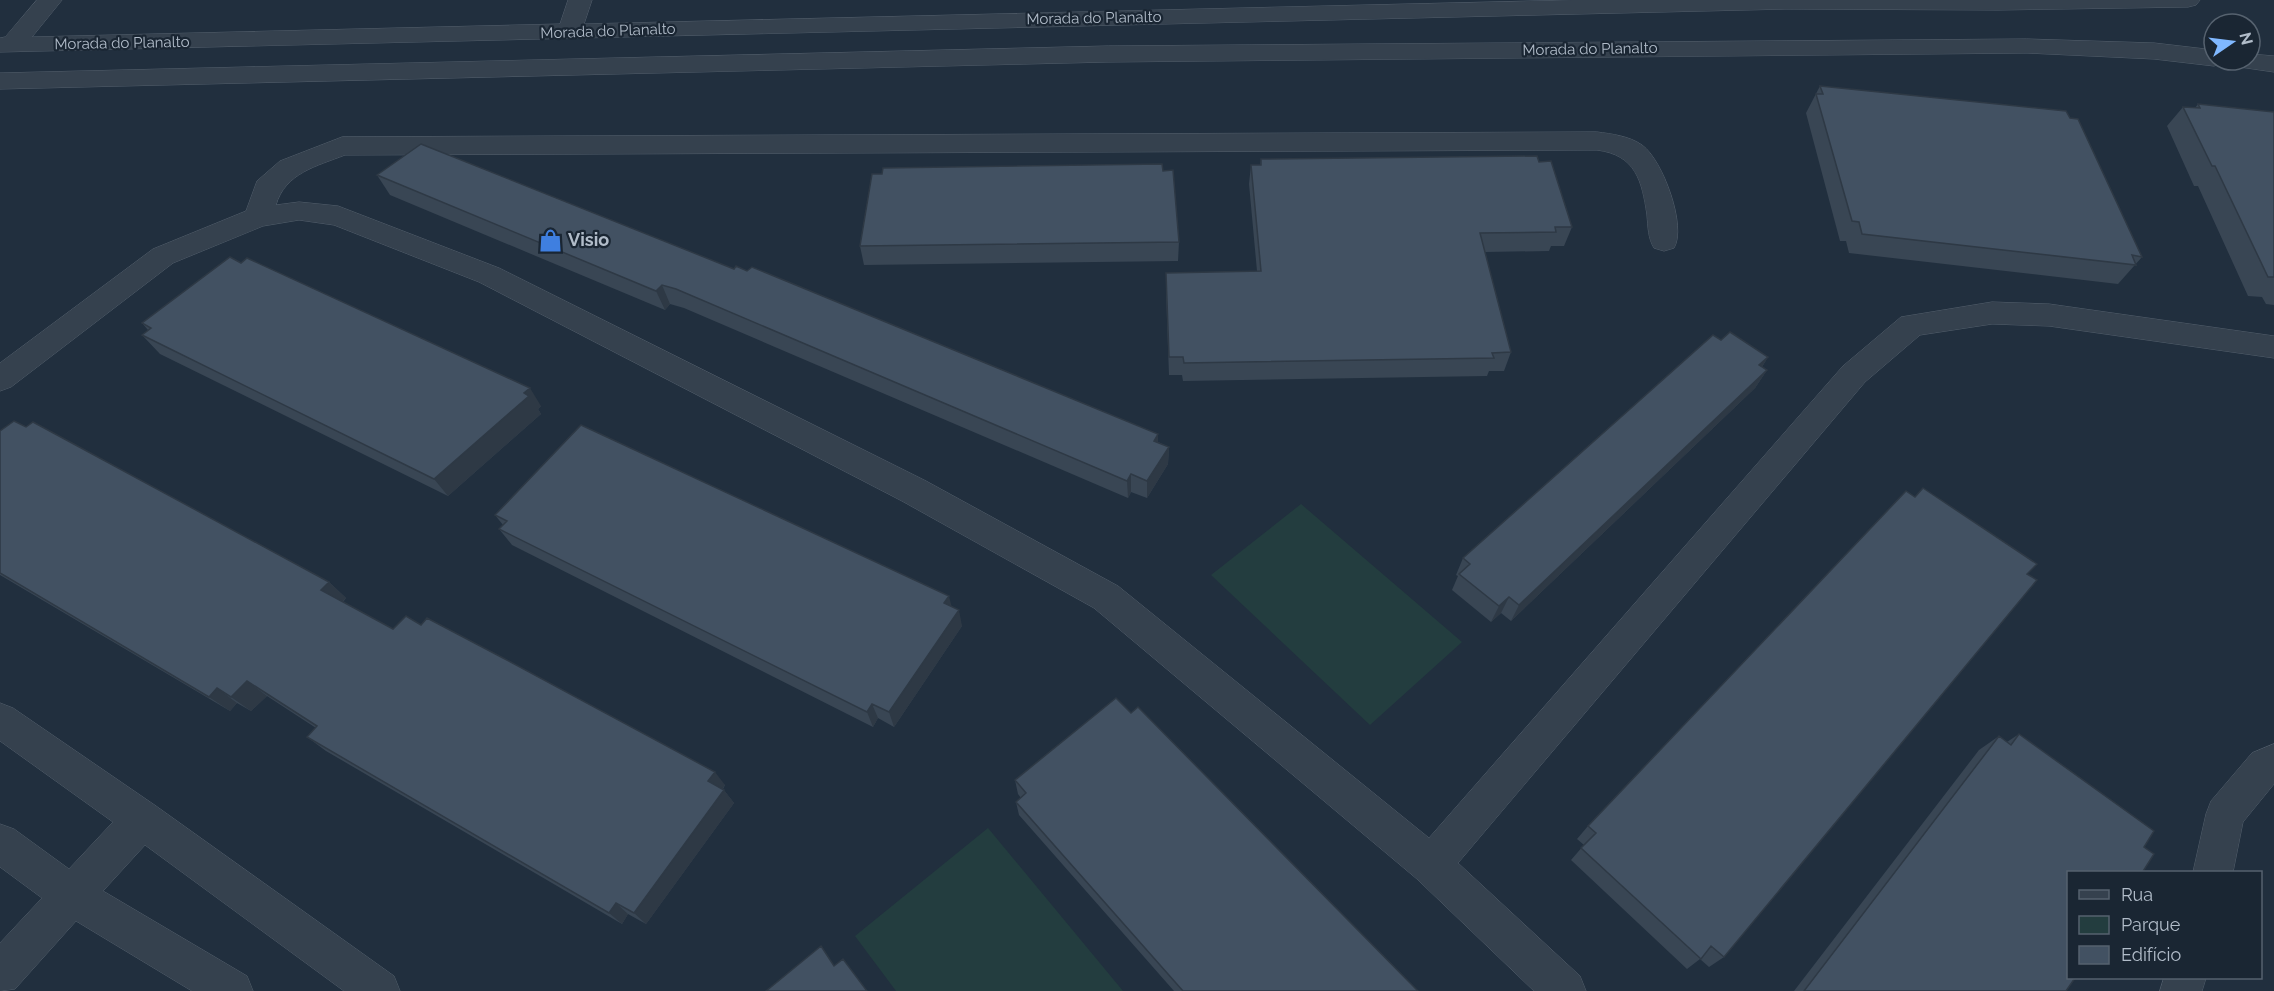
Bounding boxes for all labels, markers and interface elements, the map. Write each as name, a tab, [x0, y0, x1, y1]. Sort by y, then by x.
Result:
street label: Morada do Planalto	[1026, 8, 1162, 28]
north arrow	[2202, 12, 2262, 72]
street label: Morada do Planalto	[540, 20, 676, 42]
text: N	[2235, 30, 2257, 47]
street label: Morada do Planalto	[54, 33, 190, 53]
street label: Morada do Planalto	[1522, 39, 1658, 59]
shop icon: Visio	[537, 227, 563, 253]
place label: Visio	[568, 229, 609, 250]
legend	[2067, 871, 2262, 979]
text: Rua	[2121, 884, 2153, 905]
text: Parque	[2121, 914, 2181, 935]
text: Edifício	[2121, 944, 2181, 965]

